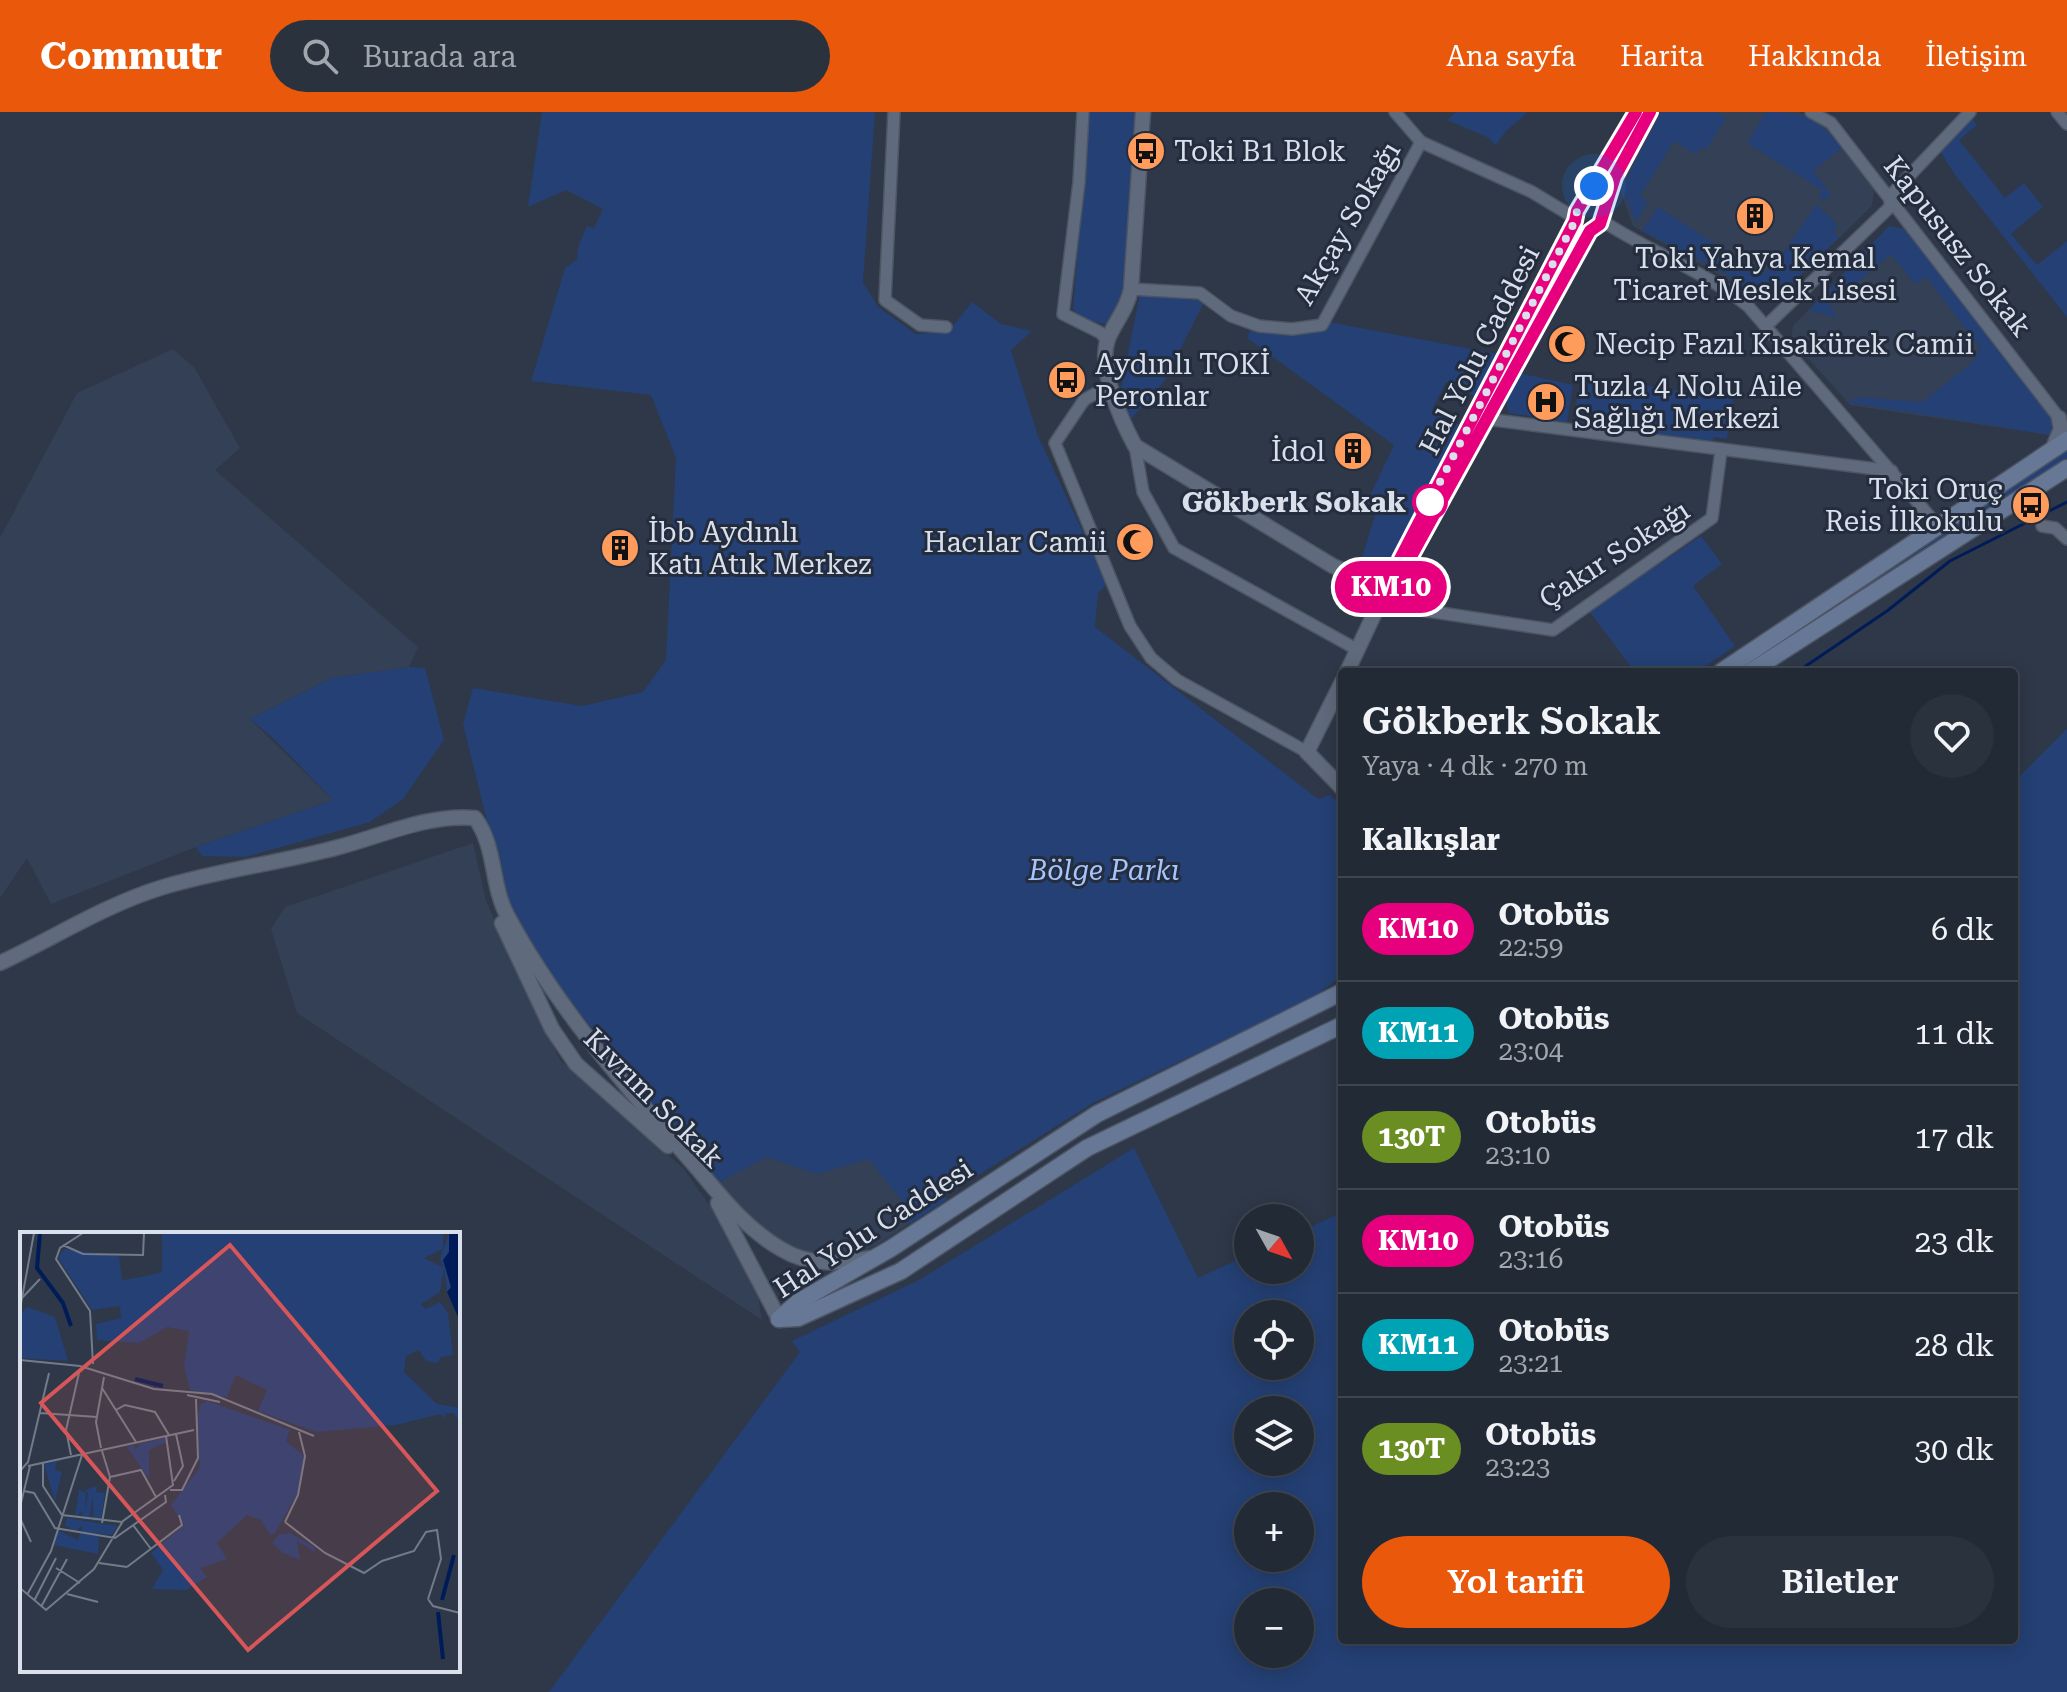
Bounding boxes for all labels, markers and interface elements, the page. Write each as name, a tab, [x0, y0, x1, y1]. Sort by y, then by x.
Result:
search box	[270, 20, 830, 92]
text: Commutr	[40, 34, 222, 78]
icon: search	[298, 34, 342, 78]
text: Burada ara	[362, 39, 517, 74]
text: Ana sayfa	[1446, 40, 1576, 73]
text: Harita	[1620, 40, 1704, 73]
text: Hakkında	[1748, 40, 1881, 73]
text: İletişim	[1925, 40, 2027, 73]
bus stop icon: Toki B1 Blok	[1125, 130, 1167, 172]
place label: Toki B1 Blok	[1174, 135, 1346, 168]
street label: Akçay Sokağı	[1288, 136, 1407, 311]
street label: Kapususz Sokak	[1877, 150, 2038, 343]
your location	[1574, 166, 1614, 206]
building icon: Toki Yahya Kemal Ticaret Meslek Lisesi	[1734, 195, 1776, 237]
street label: Hal Yolu Caddesi	[1413, 240, 1546, 460]
place label: Toki Yahya Kemal Ticaret Meslek Lisesi	[1613, 242, 1897, 307]
mosque icon: Necip Fazıl Kısakürek Camii	[1546, 323, 1588, 365]
place label: Necip Fazıl Kısakürek Camii	[1595, 328, 1974, 361]
place label: Aydınlı TOKİ Peronlar	[1095, 348, 1270, 413]
bus stop icon: Aydınlı TOKİ Peronlar	[1046, 359, 1088, 401]
place label: Tuzla 4 Nolu Aile Sağlığı Merkezi	[1574, 370, 1802, 435]
hospital icon: Tuzla 4 Nolu Aile Sağlığı Merkezi	[1525, 381, 1567, 423]
building icon: İdol	[1332, 430, 1374, 472]
place label: İdol	[1271, 435, 1325, 468]
place label: Toki Oruç Reis İlkokulu	[1825, 473, 2003, 538]
bus stop icon: Toki Oruç Reis İlkokulu	[2010, 484, 2052, 526]
marker: Gökberk Sokak	[1413, 485, 1447, 519]
place label: Gökberk Sokak	[1182, 486, 1406, 519]
street label: Çakır Sokağı	[1533, 494, 1696, 615]
place label: İbb Aydınlı Katı Atık Merkez	[648, 516, 871, 581]
mosque icon: Hacılar Camii	[1114, 521, 1156, 563]
place label: Hacılar Camii	[923, 526, 1107, 559]
building icon: İbb Aydınlı Katı Atık Merkez	[599, 527, 641, 569]
line badge: KM10	[1335, 561, 1447, 613]
text: KM10	[1351, 570, 1431, 603]
button: heart	[1910, 694, 1994, 778]
text: Gökberk Sokak	[1362, 699, 1661, 743]
text: Yaya · 4 dk · 270 m	[1362, 751, 1588, 781]
text: Kalkışlar	[1362, 822, 1500, 857]
park label: Bölge Parkı	[1027, 854, 1180, 887]
text: Otobüs	[1498, 897, 1609, 932]
text: KM10	[1378, 912, 1458, 945]
text: 6 dk	[1931, 912, 1994, 947]
text: 22:59	[1498, 932, 1563, 962]
text: Otobüs	[1498, 1001, 1609, 1036]
text: KM11	[1378, 1016, 1458, 1049]
text: 11 dk	[1915, 1016, 1994, 1051]
street label: Kıvrım Sokak	[577, 1022, 730, 1175]
text: 23:04	[1498, 1036, 1563, 1066]
text: Otobüs	[1485, 1105, 1596, 1140]
text: 130T	[1378, 1120, 1445, 1153]
text: 17 dk	[1915, 1120, 1994, 1155]
text: 23:10	[1485, 1140, 1550, 1170]
street label: Hal Yolu Caddesi	[768, 1152, 979, 1305]
north arrow	[1234, 1204, 1314, 1284]
map controls	[1234, 1204, 1314, 1668]
text: Otobüs	[1498, 1209, 1609, 1244]
text: KM10	[1378, 1224, 1458, 1257]
text: 23 dk	[1915, 1224, 1994, 1259]
inset map	[20, 1232, 460, 1672]
text: 23:16	[1498, 1244, 1563, 1274]
button: locate	[1234, 1300, 1314, 1380]
text: Otobüs	[1498, 1313, 1609, 1348]
text: KM11	[1378, 1328, 1458, 1361]
text: 28 dk	[1915, 1328, 1994, 1363]
text: 23:21	[1498, 1348, 1563, 1378]
button: layers	[1234, 1396, 1314, 1476]
text: Otobüs	[1485, 1417, 1596, 1452]
text: 130T	[1378, 1432, 1445, 1465]
text: 30 dk	[1915, 1432, 1994, 1467]
text: 23:23	[1485, 1452, 1550, 1482]
button: +	[1234, 1492, 1314, 1572]
button: Yol tarifi	[1362, 1536, 1670, 1628]
button: Biletler	[1686, 1536, 1994, 1628]
button: −	[1234, 1588, 1314, 1668]

